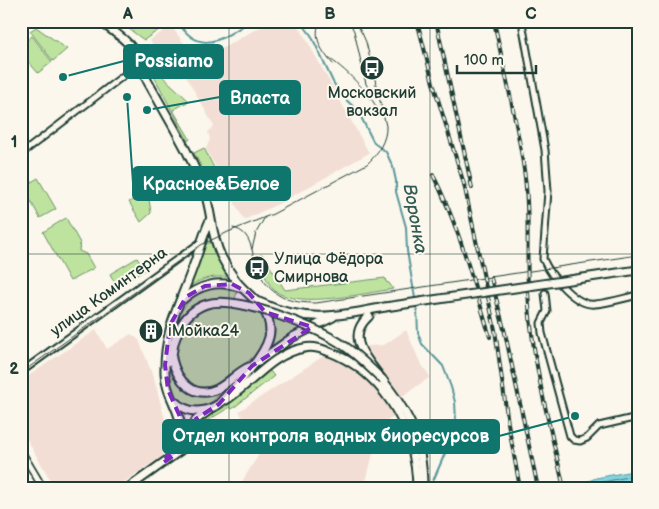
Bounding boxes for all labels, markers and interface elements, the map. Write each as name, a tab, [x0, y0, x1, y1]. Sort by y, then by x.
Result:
text: A	[122, 5, 133, 24]
text: B	[324, 5, 336, 24]
text: C	[525, 5, 537, 24]
scale bar	[457, 42, 535, 74]
callout: Possiamo	[124, 45, 223, 78]
text: Possiamo	[135, 51, 213, 72]
text: 100 m	[464, 51, 504, 70]
bus stop icon: Московский вокзал	[359, 55, 385, 81]
callout: Власта	[220, 81, 300, 114]
place label: Московский вокзал	[328, 84, 416, 121]
text: Власта	[230, 88, 290, 109]
text: 1	[11, 133, 17, 152]
callout: Красное&Белое	[133, 167, 290, 200]
text: Красное&Белое	[142, 174, 280, 195]
water label: Воронка	[399, 182, 431, 256]
street label: улица Коминтерна	[47, 243, 172, 341]
place label: Улица Фёдора Смирнова	[274, 250, 384, 287]
bus stop icon: Улица Фёдора Смирнова	[244, 255, 270, 281]
building icon: iМойка24	[138, 318, 164, 344]
place label: iМойка24	[168, 322, 240, 341]
text: 2	[9, 360, 19, 379]
callout: Отдел контроля водных биоресурсов	[163, 420, 499, 453]
text: Отдел контроля водных биоресурсов	[173, 426, 489, 447]

